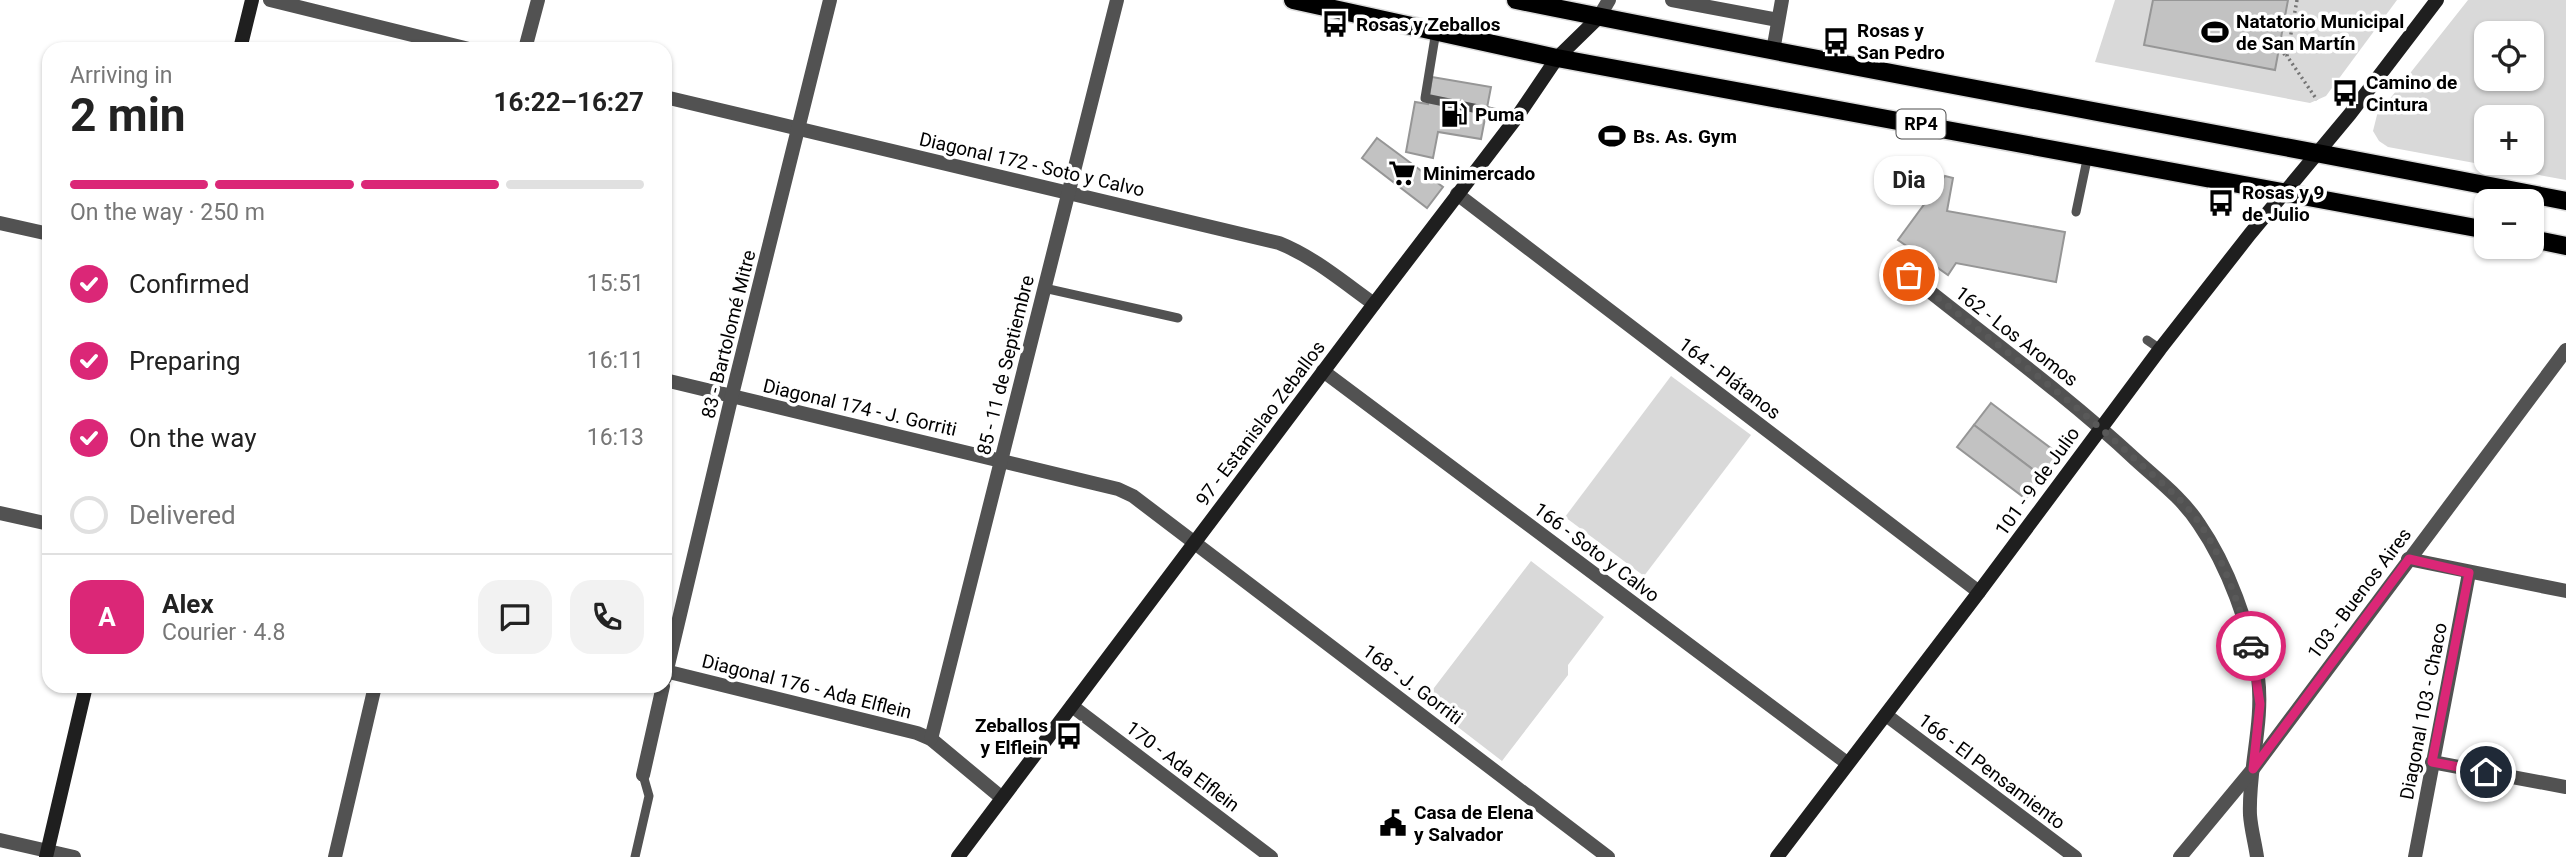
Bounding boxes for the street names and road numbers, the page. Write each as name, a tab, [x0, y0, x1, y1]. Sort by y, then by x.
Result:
road number: RP4	[1896, 110, 1946, 139]
street label: Diagonal 172 - Soto y Calvo	[917, 127, 1147, 202]
street label: 83 - Bartolomé Mitre	[696, 248, 761, 421]
street label: 85 - 11 de Septiembre	[972, 273, 1039, 457]
street label: 162 - Los Aromos	[1951, 281, 2083, 391]
street label: 164 - Plátanos	[1674, 333, 1785, 424]
street label: 97 - Estanislao Zeballos	[1191, 336, 1330, 510]
street label: Diagonal 174 - J. Gorriti	[761, 374, 959, 441]
street label: 101 - 9 de Julio	[1990, 422, 2085, 540]
street label: 166 - Soto y Calvo	[1529, 498, 1664, 607]
street label: 103 - Buenos Aires	[2303, 523, 2416, 663]
street label: Diagonal 103 - Chaco	[2395, 621, 2452, 802]
street label: 168 - J. Gorriti	[1358, 639, 1467, 729]
street label: Diagonal 176 - Ada Elflein	[700, 649, 914, 724]
street label: 166 - El Pensamiento	[1914, 709, 2070, 834]
street label: 170 - Ada Elflein	[1121, 716, 1244, 817]

